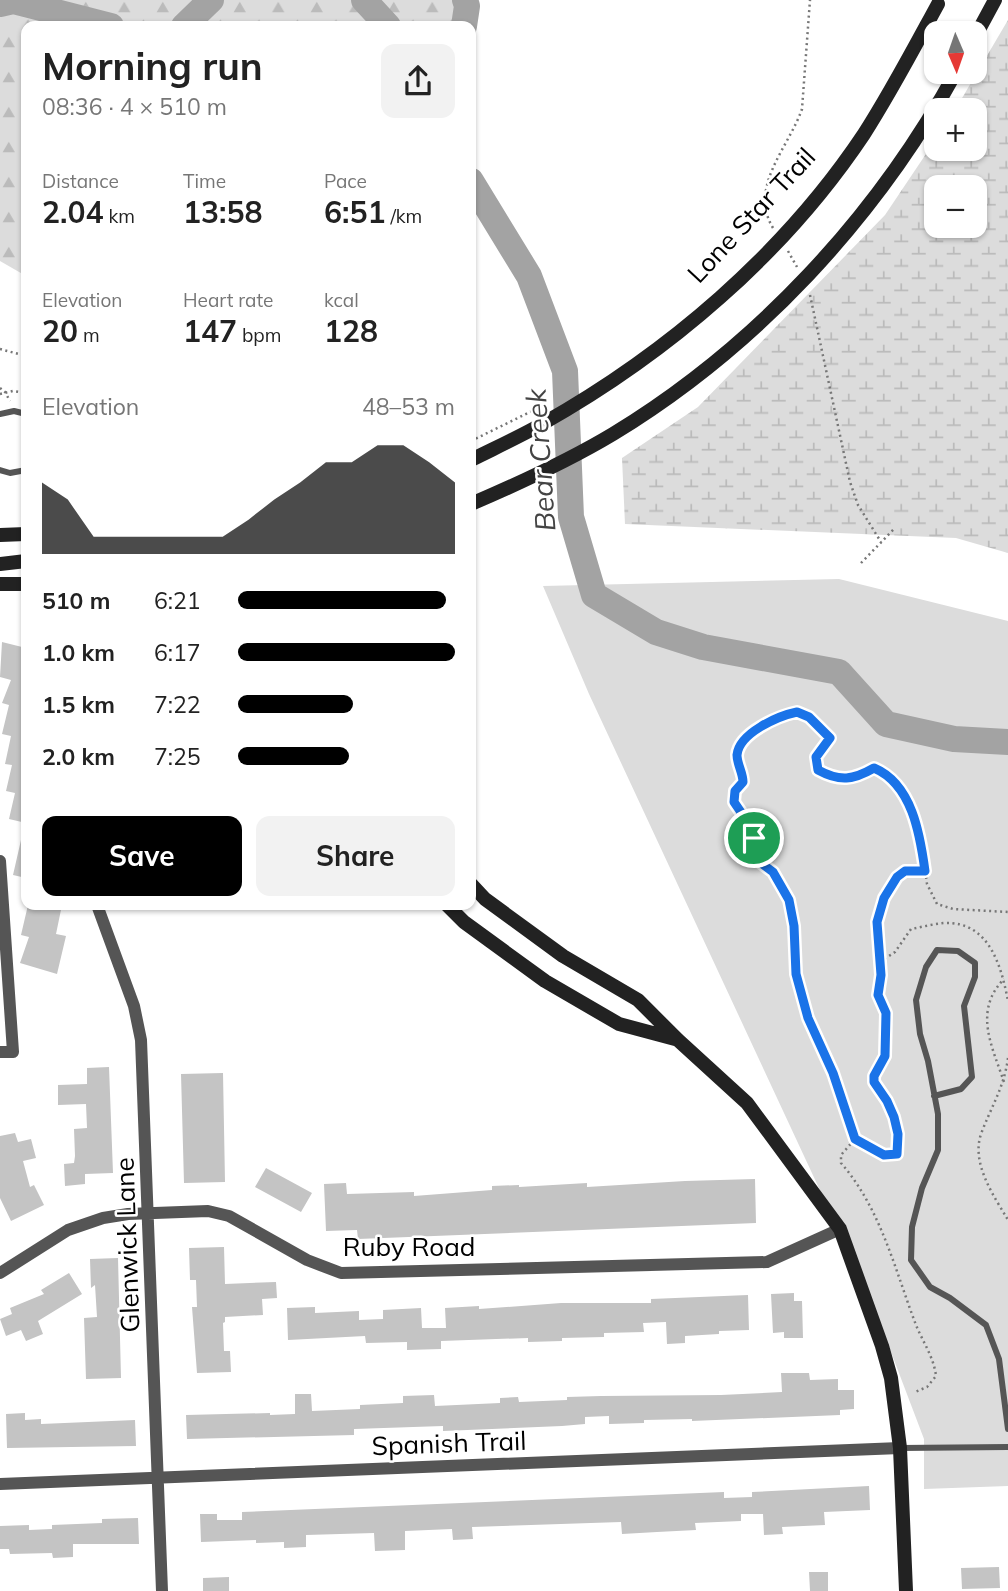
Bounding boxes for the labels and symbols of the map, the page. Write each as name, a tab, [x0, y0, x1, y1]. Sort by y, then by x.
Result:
north arrow	[924, 21, 987, 84]
street label: Lone Star Trail	[680, 140, 822, 290]
water label: Bear Creek	[517, 386, 562, 532]
pin	[724, 808, 784, 868]
street label: Glenwick Lane	[107, 1157, 147, 1333]
street label: Ruby Road	[343, 1230, 475, 1263]
street label: Spanish Trail	[371, 1424, 527, 1462]

